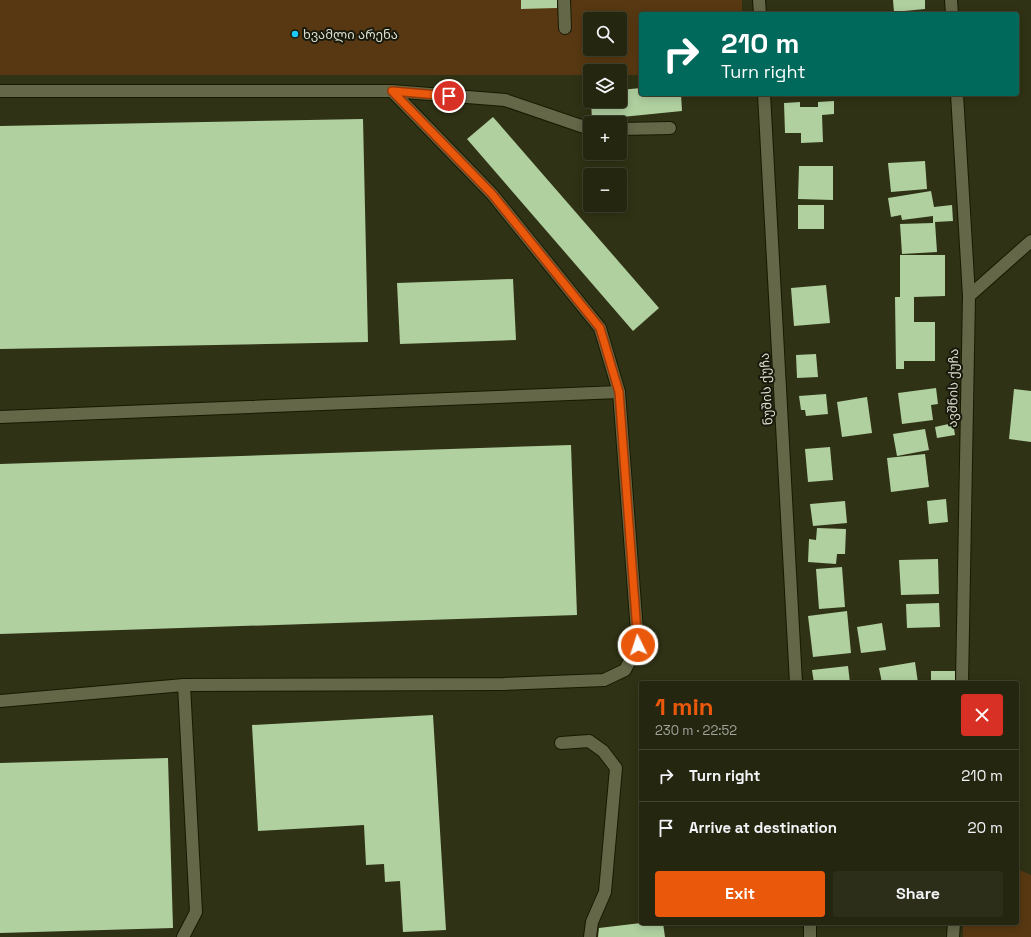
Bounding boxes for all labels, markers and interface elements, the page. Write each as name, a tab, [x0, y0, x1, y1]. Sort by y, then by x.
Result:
map controls	[583, 12, 627, 212]
button: search	[583, 12, 627, 56]
text: 210 m	[721, 25, 799, 61]
place label: ხვამლი არენა	[303, 26, 398, 43]
icon: right	[655, 28, 707, 80]
marker: ხვამლი არენა	[290, 29, 300, 39]
text: Turn right	[721, 60, 805, 83]
button: layers	[583, 64, 627, 108]
pin	[432, 79, 466, 113]
icon: arrive	[438, 85, 460, 107]
button: +	[583, 116, 627, 160]
button: −	[583, 168, 627, 212]
street label: ავშნის ქუჩა	[944, 348, 962, 428]
street label: ნუშის ქუჩა	[756, 352, 776, 426]
position arrow	[617, 624, 659, 666]
text: 1 min	[655, 691, 714, 722]
button: close	[961, 694, 1003, 736]
text: 230 m · 22:52	[655, 722, 737, 739]
icon: right	[655, 765, 677, 787]
text: Turn right	[689, 766, 760, 785]
text: 210 m	[961, 766, 1003, 785]
icon: arrive	[655, 817, 677, 839]
text: Arrive at destination	[689, 818, 837, 837]
text: 20 m	[968, 818, 1003, 837]
button: Exit	[655, 871, 825, 917]
button: Share	[833, 871, 1003, 917]

